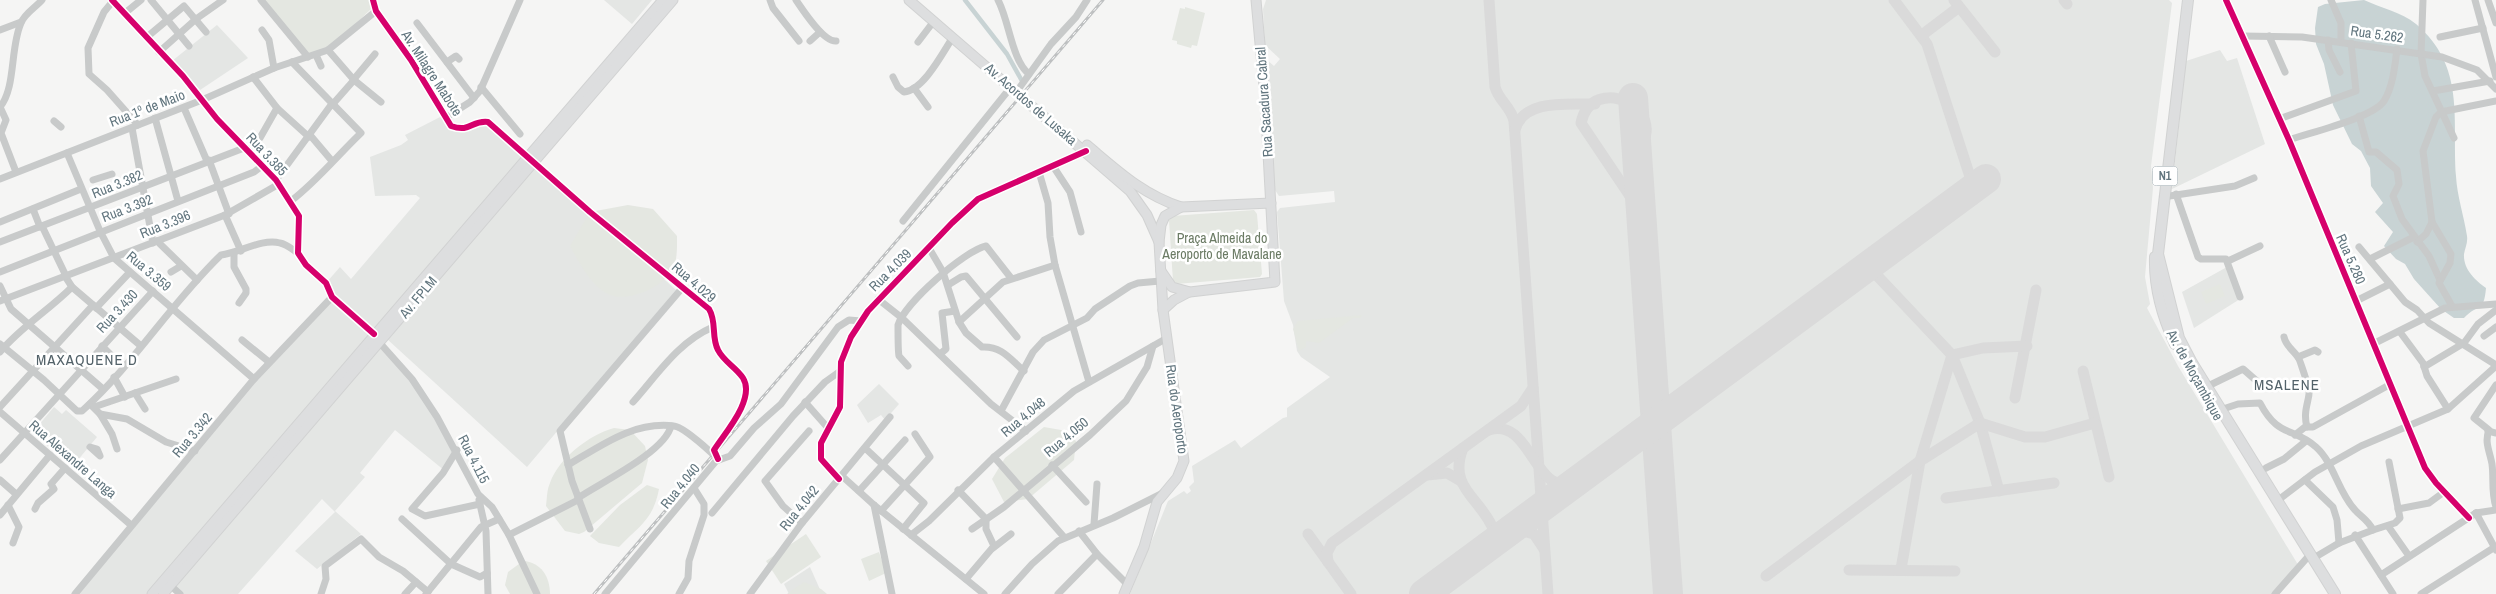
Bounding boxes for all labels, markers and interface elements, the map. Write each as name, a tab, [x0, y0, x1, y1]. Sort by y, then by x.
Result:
street label: Rua 5.262	[2350, 21, 2404, 47]
street label: Av. Milagre Mabote	[397, 26, 466, 119]
street label: Rua Sacadura Cabral	[1251, 46, 1277, 158]
street label: Av. Acordos de Lusaka	[980, 58, 1081, 149]
street label: Rua 1º de Maio	[107, 85, 187, 131]
street label: Rua 3.385	[242, 128, 292, 180]
street label: Rua 3.382	[89, 166, 145, 202]
road number: N1	[2152, 167, 2178, 186]
street label: Rua 3.392	[99, 190, 155, 226]
street label: Rua 3.396	[137, 206, 193, 242]
park label: Praça Almeida do Aeroporto de Mavalane	[1161, 229, 1282, 263]
street label: Rua 5.280	[2332, 231, 2370, 287]
street label: Rua 4.039	[865, 245, 915, 295]
street label: Rua 3.359	[123, 247, 175, 295]
street label: Rua 4.029	[668, 258, 720, 306]
street label: Av. FPLM	[395, 272, 441, 322]
street label: Rua 3.430	[92, 285, 142, 337]
street label: Av. de Moçambique	[2162, 326, 2227, 424]
district label: MAXAQUENE D	[36, 349, 138, 370]
street label: Rua do Aeroporto	[1162, 363, 1192, 455]
district label: MSALENE	[2254, 374, 2320, 395]
street label: Rua 4.048	[997, 393, 1049, 441]
street label: Rua 3.342	[168, 409, 216, 461]
street label: Rua 4.050	[1040, 413, 1092, 461]
street label: Rua Alexandre Langa	[25, 416, 121, 502]
street label: Rua 4.115	[454, 432, 494, 486]
street label: Rua 4.040	[656, 460, 704, 512]
street label: Rua 4.042	[775, 482, 823, 534]

